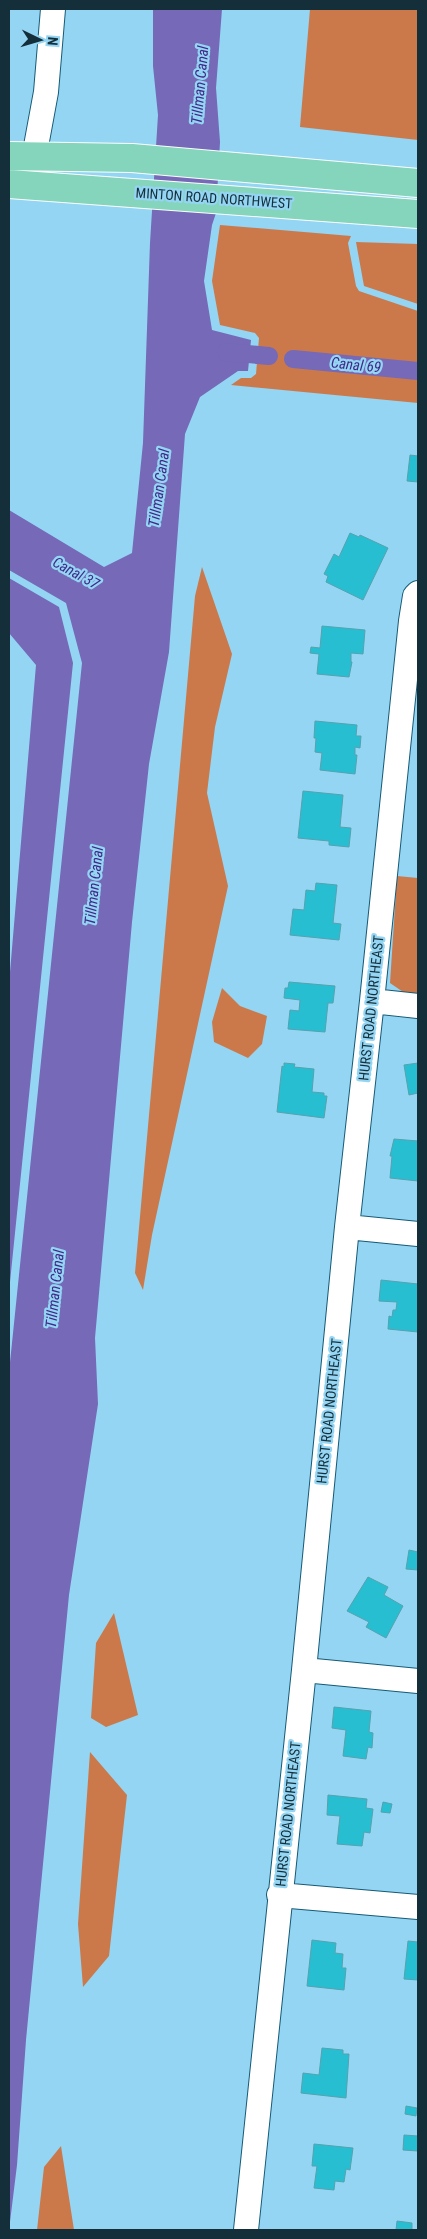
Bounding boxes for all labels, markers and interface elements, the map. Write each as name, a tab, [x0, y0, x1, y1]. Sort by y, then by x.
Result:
north arrow	[15, 15, 65, 65]
text: N	[45, 36, 61, 46]
water label: Tillman Canal	[188, 44, 212, 125]
street label: MINTON ROAD NORTHWEST	[135, 185, 293, 211]
water label: Canal 69	[330, 353, 382, 377]
water label: Tillman Canal	[145, 447, 173, 528]
water label: Canal 37	[50, 553, 103, 593]
water label: Tillman Canal	[81, 845, 107, 926]
street label: HURST ROAD NORTHEAST	[355, 935, 387, 1081]
water label: Tillman Canal	[42, 1248, 68, 1329]
street label: HURST ROAD NORTHEAST	[313, 1338, 345, 1484]
street label: HURST ROAD NORTHEAST	[272, 1741, 304, 1887]

